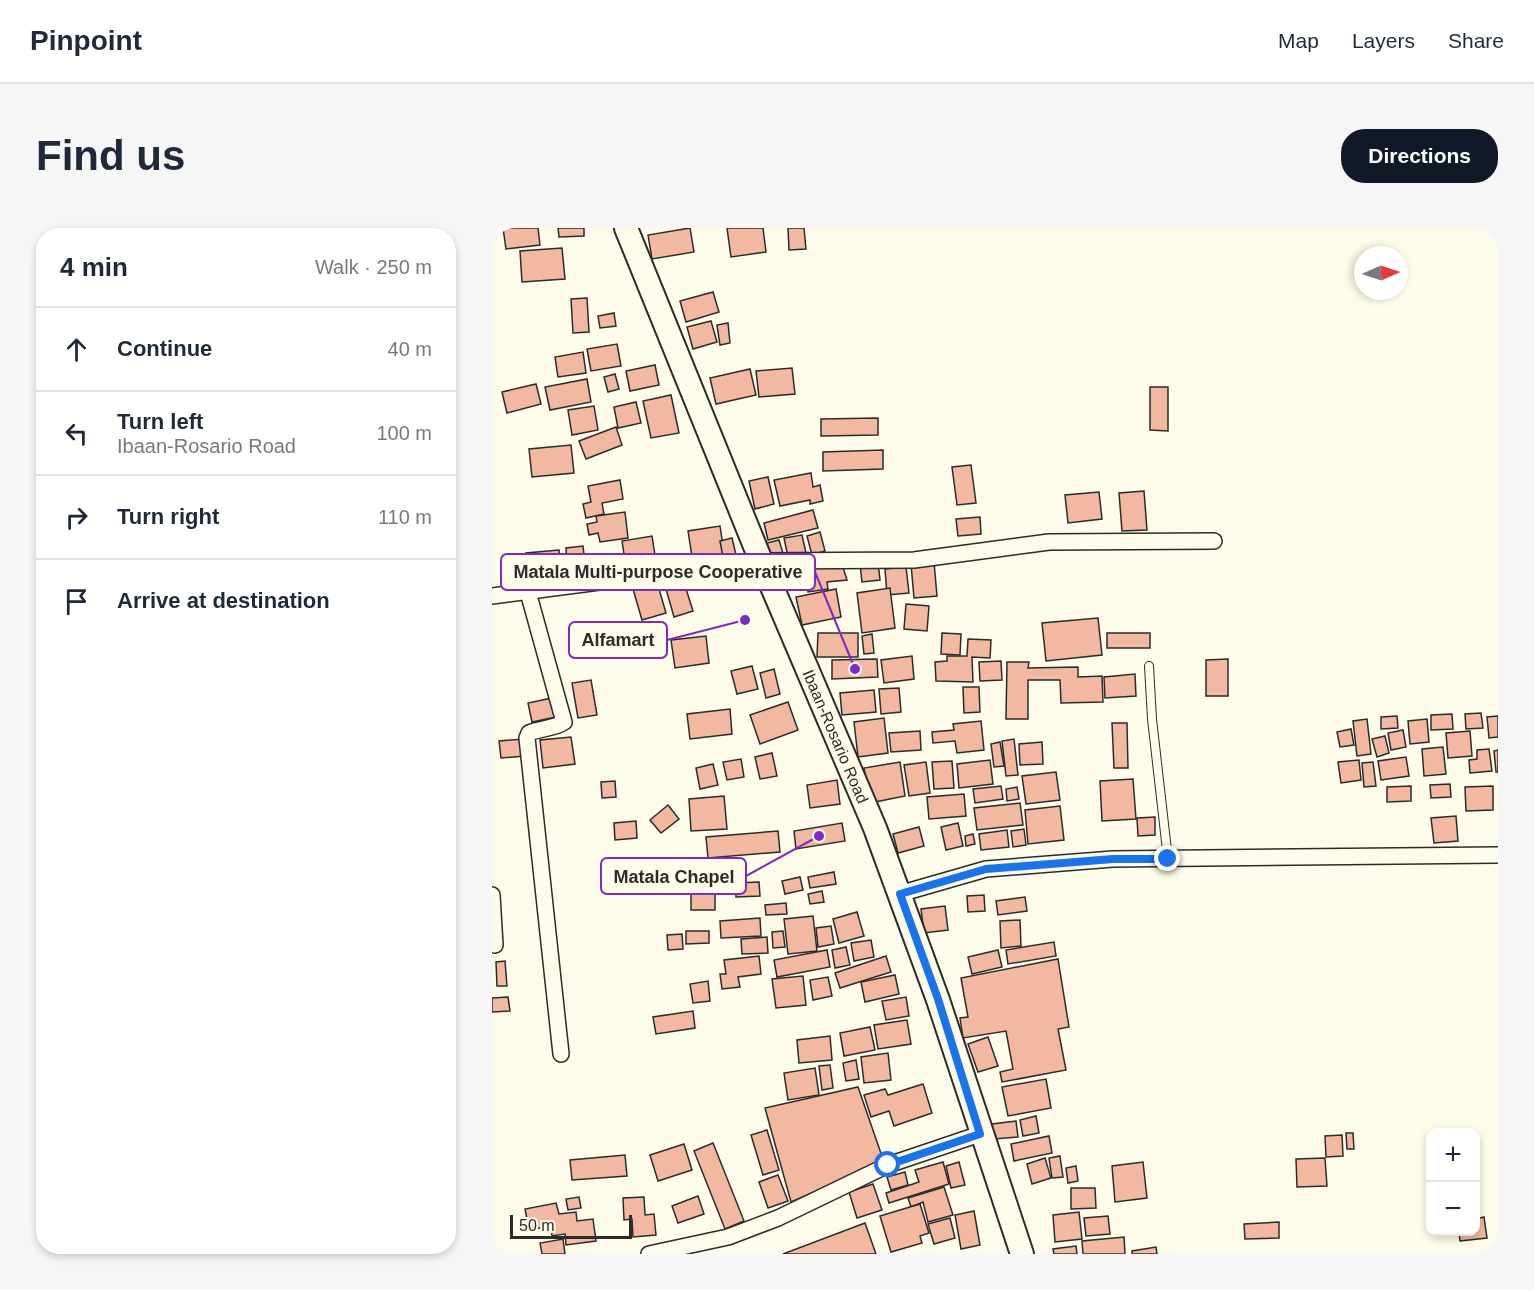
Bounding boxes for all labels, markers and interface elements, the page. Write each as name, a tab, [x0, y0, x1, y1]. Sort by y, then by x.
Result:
text: Pinpoint	[30, 25, 142, 56]
text: Map	[1278, 29, 1319, 52]
text: Layers	[1352, 29, 1415, 52]
text: Share	[1448, 29, 1504, 52]
button: Directions	[1341, 129, 1498, 183]
text: Find us	[36, 132, 185, 179]
north arrow	[1354, 246, 1408, 300]
text: 4 min	[60, 252, 128, 282]
text: Walk · 250 m	[315, 256, 432, 278]
icon: ahead	[60, 333, 93, 366]
text: Continue	[117, 336, 212, 361]
text: 40 m	[388, 338, 432, 360]
text: Turn left	[117, 409, 203, 434]
icon: left	[60, 417, 93, 450]
text: 100 m	[376, 422, 432, 444]
text: Ibaan-Rosario Road	[117, 435, 296, 457]
icon: right	[60, 501, 93, 534]
text: Turn right	[117, 504, 219, 529]
text: 110 m	[378, 506, 432, 528]
callout: Matala Multi-purpose Cooperative	[501, 554, 815, 590]
text: Matala Multi-purpose Cooperative	[513, 562, 803, 582]
icon: arrive	[60, 585, 93, 618]
text: Arrive at destination	[117, 588, 330, 613]
callout: Alfamart	[569, 622, 667, 658]
text: Alfamart	[581, 630, 655, 650]
street label: Ibaan-Rosario Road	[799, 667, 871, 806]
route end	[1154, 845, 1180, 871]
callout: Matala Chapel	[601, 858, 746, 894]
text: Matala Chapel	[613, 867, 735, 887]
map controls	[1426, 1128, 1480, 1236]
button: +	[1426, 1128, 1480, 1182]
route start	[874, 1151, 900, 1177]
button: −	[1426, 1182, 1480, 1236]
scale bar	[510, 1212, 632, 1240]
text: 50 m	[519, 1217, 555, 1234]

